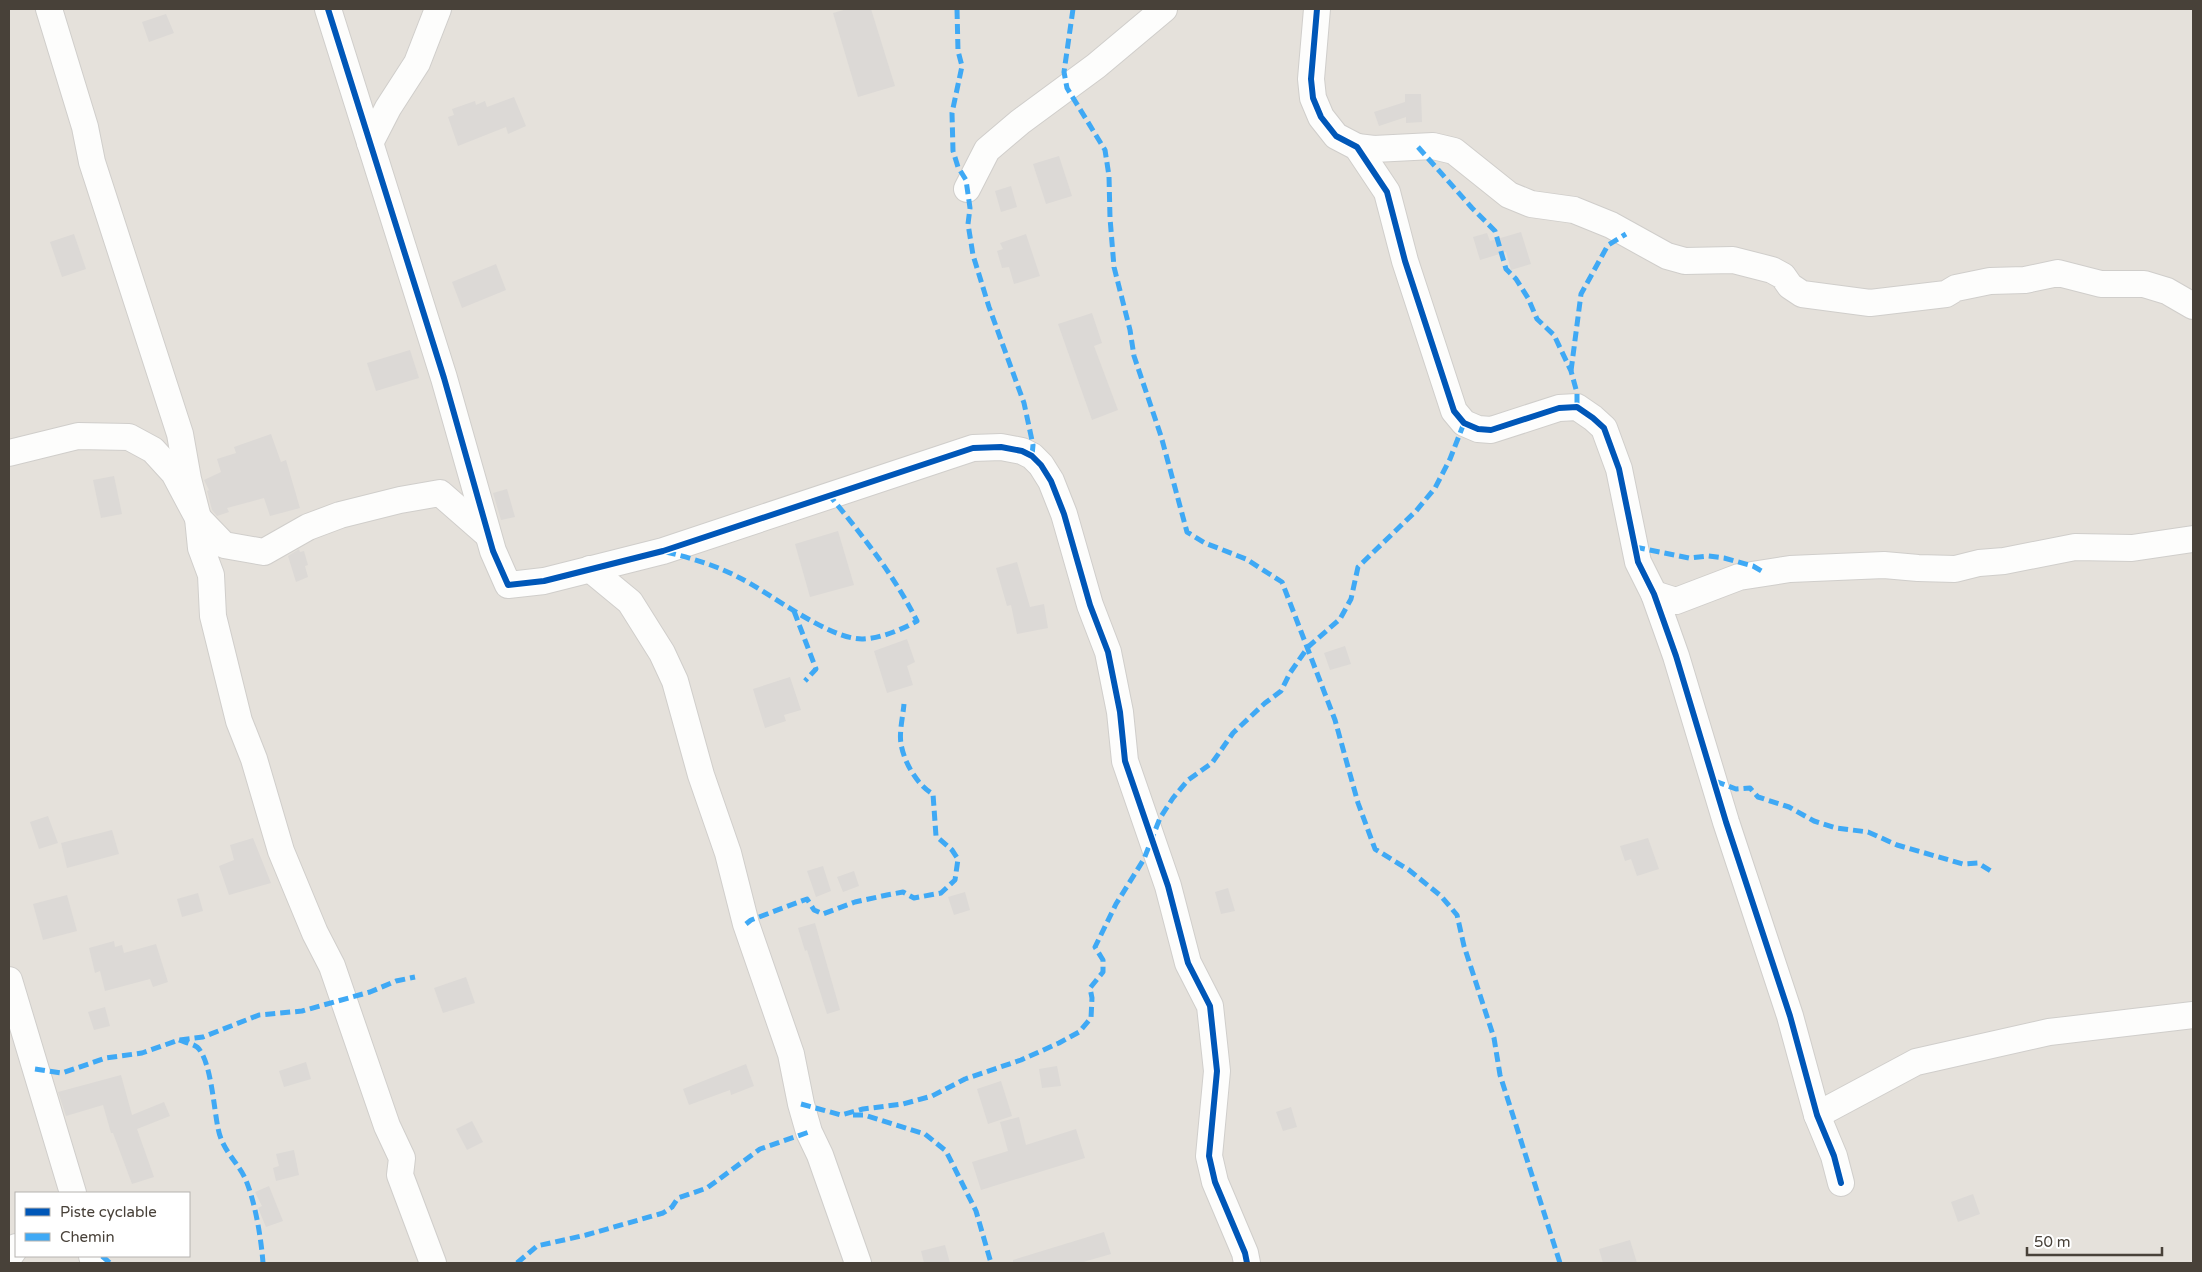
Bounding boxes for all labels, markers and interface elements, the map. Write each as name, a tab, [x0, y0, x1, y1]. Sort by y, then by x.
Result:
legend	[15, 1192, 190, 1257]
text: Piste cyclable	[60, 1203, 157, 1221]
scale bar	[2027, 1224, 2162, 1256]
text: Chemin	[60, 1228, 115, 1246]
text: 50 m	[2034, 1233, 2071, 1251]

